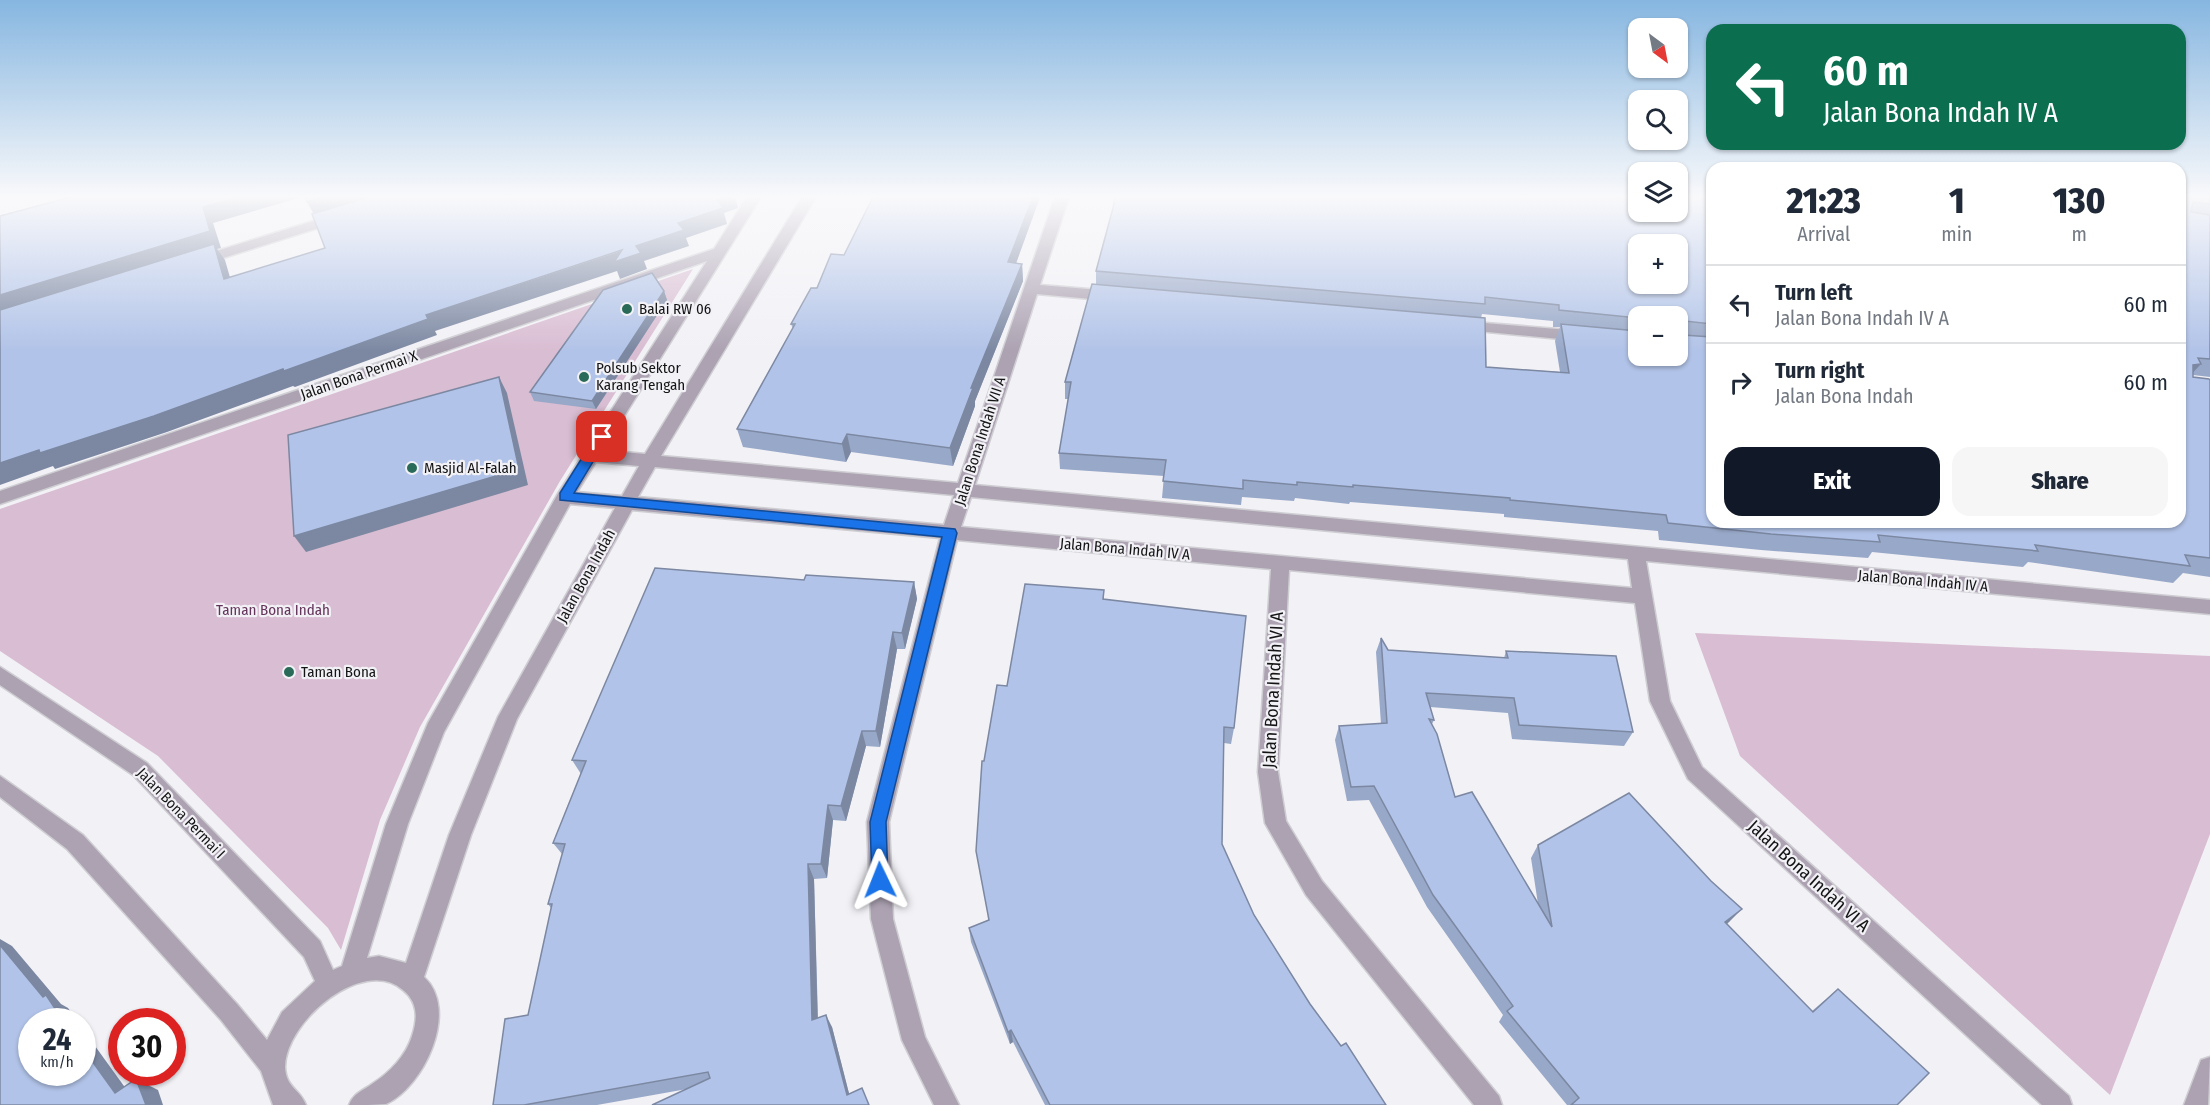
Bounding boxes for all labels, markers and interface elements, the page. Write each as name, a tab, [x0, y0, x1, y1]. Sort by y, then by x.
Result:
north arrow	[1628, 18, 1688, 78]
map controls	[1628, 18, 1688, 366]
text: 60 m	[1823, 46, 1909, 96]
icon: left	[1724, 48, 1802, 126]
button: search	[1628, 90, 1688, 150]
text: Jalan Bona Indah IV A	[1823, 97, 2058, 129]
button: layers	[1628, 162, 1688, 222]
text: 21:23	[1786, 179, 1861, 223]
text: 1	[1949, 179, 1965, 223]
text: 130	[2053, 179, 2106, 223]
text: Arrival	[1797, 222, 1850, 246]
text: min	[1941, 222, 1972, 246]
text: m	[2071, 222, 2087, 246]
button: +	[1628, 234, 1688, 294]
text: Turn left	[1775, 279, 1853, 306]
icon: left	[1724, 288, 1757, 321]
text: 60 m	[2124, 291, 2168, 318]
place label: Balai RW 06	[639, 300, 711, 318]
marker: Balai RW 06	[620, 302, 634, 316]
button: −	[1628, 306, 1688, 366]
text: Jalan Bona Indah IV A	[1775, 306, 1949, 330]
street label: Jalan Bona Permai X	[298, 346, 420, 403]
text: Turn right	[1775, 357, 1864, 384]
place label: Polsub Sektor Karang Tengah	[596, 359, 685, 394]
icon: right	[1724, 366, 1757, 399]
text: 60 m	[2124, 369, 2168, 396]
marker: Polsub Sektor Karang Tengah	[577, 370, 591, 384]
street label: Jalan Bona Indah VII A	[951, 374, 1009, 508]
text: Jalan Bona Indah	[1775, 384, 1914, 408]
pin	[576, 411, 627, 462]
icon: arrive	[585, 420, 618, 453]
button: Exit	[1724, 447, 1940, 516]
button: Share	[1952, 447, 2168, 516]
place label: Masjid Al-Falah	[424, 459, 517, 477]
marker: Masjid Al-Falah	[405, 461, 419, 475]
street label: Jalan Bona Indah	[553, 526, 619, 626]
street label: Jalan Bona Indah IV A	[1059, 534, 1191, 564]
street label: Jalan Bona Indah IV A	[1857, 566, 1989, 596]
park label: Taman Bona Indah	[216, 601, 330, 619]
street label: Jalan Bona Indah VI A	[1258, 611, 1288, 769]
place label: Taman Bona	[301, 663, 376, 681]
marker: Taman Bona	[282, 665, 296, 679]
street label: Jalan Bona Permai I	[133, 764, 229, 862]
street label: Jalan Bona Indah VI A	[1743, 815, 1875, 937]
position arrow	[848, 848, 912, 912]
speed limit sign: 30	[108, 1008, 186, 1086]
text: 24	[43, 1022, 71, 1058]
text: km/h	[40, 1053, 74, 1071]

